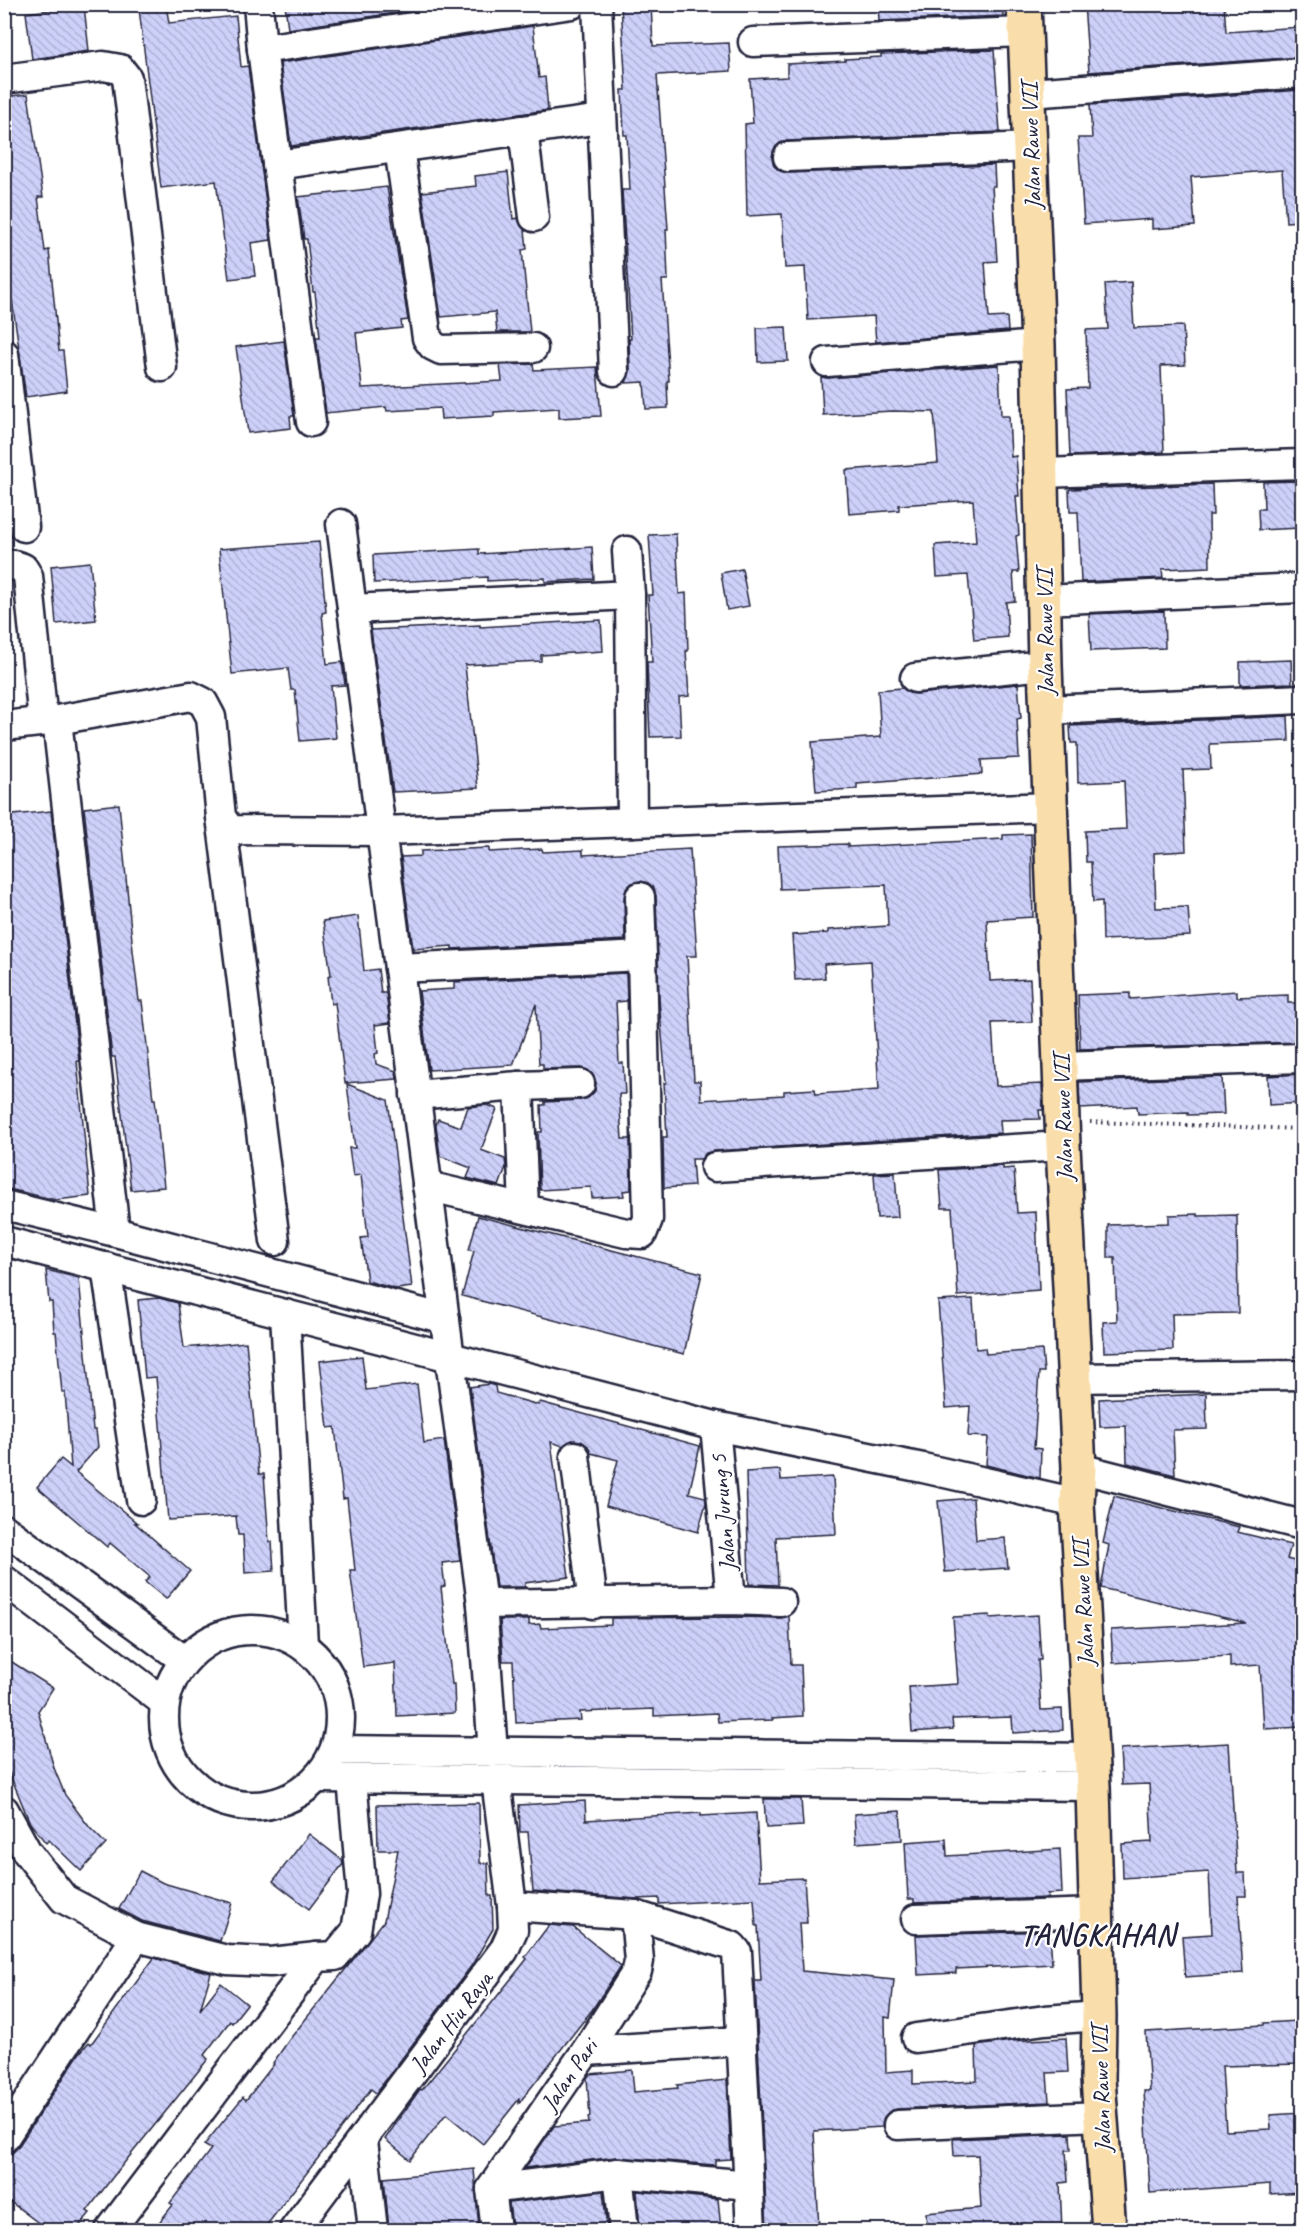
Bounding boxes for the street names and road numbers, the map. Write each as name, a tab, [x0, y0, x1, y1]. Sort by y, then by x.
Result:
street label: Jalan Rawe VII	[1014, 77, 1048, 211]
street label: Jalan Rawe VII	[1029, 563, 1061, 697]
street label: Jalan Rawe VII	[1046, 1049, 1080, 1183]
street label: Jalan Jurung 5	[703, 1452, 743, 1574]
street label: Jalan Rawe VII	[1064, 1533, 1101, 1668]
street label: Jalan Hiu Raya	[402, 1963, 500, 2080]
street label: Jalan Rawe VII	[1084, 2020, 1118, 2154]
street label: Jalan Pari	[533, 2031, 605, 2118]

